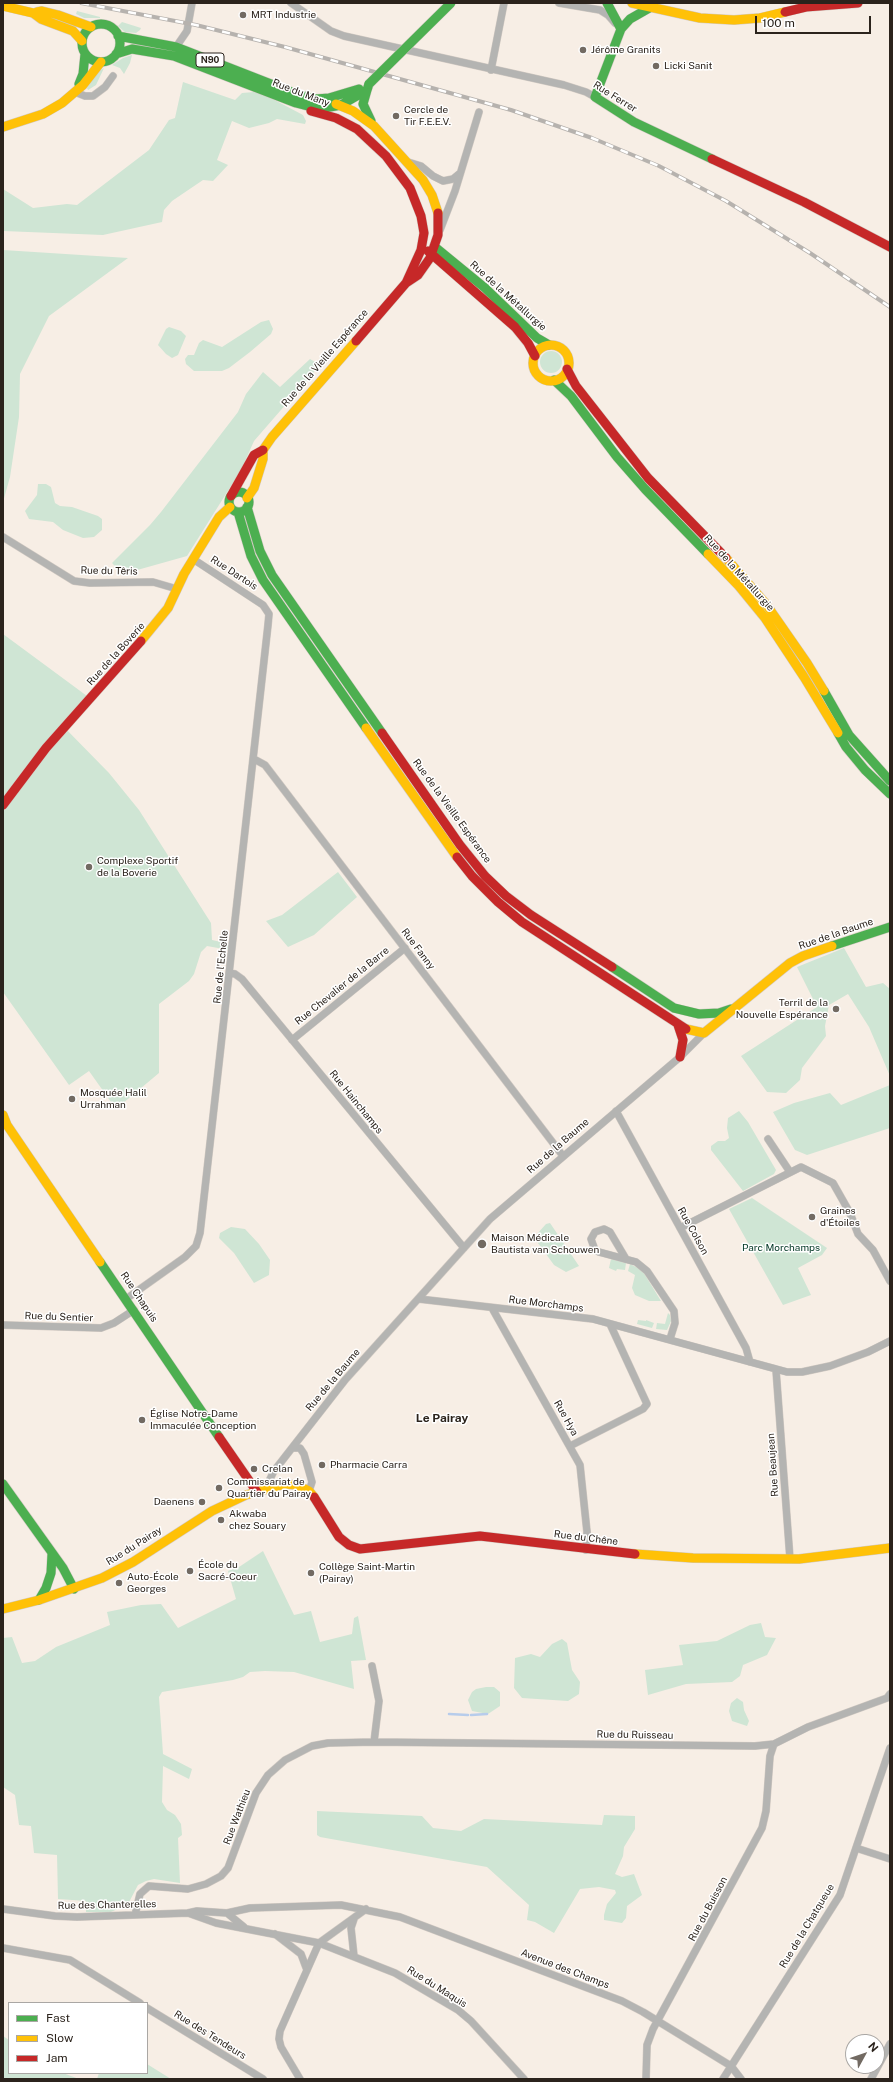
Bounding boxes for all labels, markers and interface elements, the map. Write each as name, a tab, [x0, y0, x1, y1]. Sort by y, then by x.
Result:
scale bar	[757, 8, 873, 34]
place label: MRT Industrie	[251, 9, 316, 21]
marker: MRT Industrie	[238, 10, 248, 20]
text: 100 m	[762, 16, 795, 30]
place label: Jérôme Granits	[591, 44, 661, 56]
marker: Jérôme Granits	[578, 45, 588, 55]
road number: N90	[196, 53, 224, 67]
place label: Licki Sanit	[664, 60, 712, 72]
marker: Licki Sanit	[651, 61, 661, 71]
street label: Rue du Many	[271, 77, 331, 109]
street label: Rue Ferrer	[591, 79, 639, 115]
place label: Cercle de Tir F.E.E.V.	[404, 104, 451, 128]
marker: Cercle de Tir F.E.E.V.	[391, 111, 401, 121]
street label: Rue de la Métallurgie	[467, 258, 549, 334]
street label: Rue de la Vieille Espérance	[279, 307, 371, 409]
street label: Rue de la Métallurgie	[701, 532, 777, 614]
street label: Rue Dartois	[208, 553, 260, 593]
street label: Rue du Têris	[80, 565, 138, 577]
street label: Rue de la Boverie	[85, 620, 147, 688]
street label: Rue de la Vieille Espérance	[410, 757, 494, 865]
place label: Complexe Sportif de la Boverie	[97, 855, 178, 878]
marker: Complexe Sportif de la Boverie	[84, 862, 94, 872]
street label: Rue de la Baume	[797, 916, 875, 952]
street label: Rue Fanny	[399, 926, 437, 972]
street label: Rue de l'Echelle	[211, 930, 231, 1004]
street label: Rue Chevalier de la Barre	[293, 944, 391, 1028]
place label: Terril de la Nouvelle Espérance	[736, 997, 828, 1020]
marker: Terril de la Nouvelle Espérance	[831, 1004, 841, 1014]
street label: Rue Hainchamps	[327, 1068, 385, 1136]
place label: Mosquée Halil Urrahman	[80, 1087, 147, 1110]
marker: Mosquée Halil Urrahman	[67, 1094, 77, 1104]
street label: Rue de la Baume	[525, 1116, 591, 1176]
street label: Rue Colson	[675, 1205, 711, 1257]
place label: Graines d'Étoiles	[820, 1205, 860, 1228]
marker: Graines d'Étoiles	[807, 1212, 817, 1222]
place label: Maison Médicale Bautista van Schouwen	[491, 1232, 599, 1256]
marker: Maison Médicale Bautista van Schouwen	[476, 1238, 488, 1250]
park label: Parc Morchamps	[742, 1242, 820, 1254]
street label: Rue Chapuis	[118, 1270, 160, 1324]
street label: Rue Morchamps	[508, 1293, 584, 1315]
street label: Rue du Sentier	[24, 1310, 94, 1324]
street label: Rue de la Baume	[303, 1346, 363, 1414]
street label: Rue Hya	[551, 1398, 581, 1438]
place label: Église Notre-Dame Immaculée Conception	[150, 1408, 256, 1432]
district label: Le Pairay	[416, 1411, 468, 1425]
marker: Église Notre-Dame Immaculée Conception	[137, 1415, 147, 1425]
street label: Rue Beaujean	[765, 1433, 781, 1497]
place label: Pharmacie Carra	[330, 1459, 407, 1471]
marker: Pharmacie Carra	[317, 1460, 327, 1470]
place label: Crelan	[262, 1463, 293, 1475]
marker: Crelan	[249, 1464, 259, 1474]
place label: Commissariat de Quartier du Pairay	[227, 1476, 311, 1500]
marker: Commissariat de Quartier du Pairay	[214, 1483, 224, 1493]
place label: Daenens	[154, 1496, 194, 1508]
marker: Daenens	[197, 1497, 207, 1507]
place label: Akwaba chez Souary	[229, 1508, 286, 1532]
marker: Akwaba chez Souary	[216, 1515, 226, 1525]
street label: Rue du Pairay	[104, 1524, 164, 1568]
street label: Rue du Chêne	[553, 1528, 619, 1548]
place label: École du Sacré-Coeur	[198, 1559, 257, 1582]
place label: Collège Saint-Martin (Pairay)	[319, 1561, 415, 1584]
marker: École du Sacré-Coeur	[185, 1566, 195, 1576]
marker: Collège Saint-Martin (Pairay)	[306, 1568, 316, 1578]
place label: Auto-École Georges	[127, 1571, 179, 1594]
marker: Auto-École Georges	[114, 1578, 124, 1588]
street label: Rue du Ruisseau	[596, 1728, 674, 1742]
street label: Rue Wathieu	[221, 1788, 253, 1846]
street label: Rue du Buisson	[686, 1875, 730, 1943]
street label: Rue de la Chatqueue	[777, 1882, 837, 1970]
street label: Rue des Chanterelles	[58, 1898, 156, 1912]
street label: Avenue des Champs	[519, 1947, 611, 1991]
street label: Rue du Maquis	[405, 1964, 469, 2010]
legend	[8, 2002, 148, 2074]
street label: Rue des Tendeurs	[172, 2008, 248, 2062]
text: Fast	[46, 2011, 70, 2025]
text: Slow	[46, 2031, 73, 2045]
north arrow	[845, 2034, 885, 2074]
text: N	[866, 2040, 881, 2054]
text: Jam	[46, 2051, 68, 2065]

